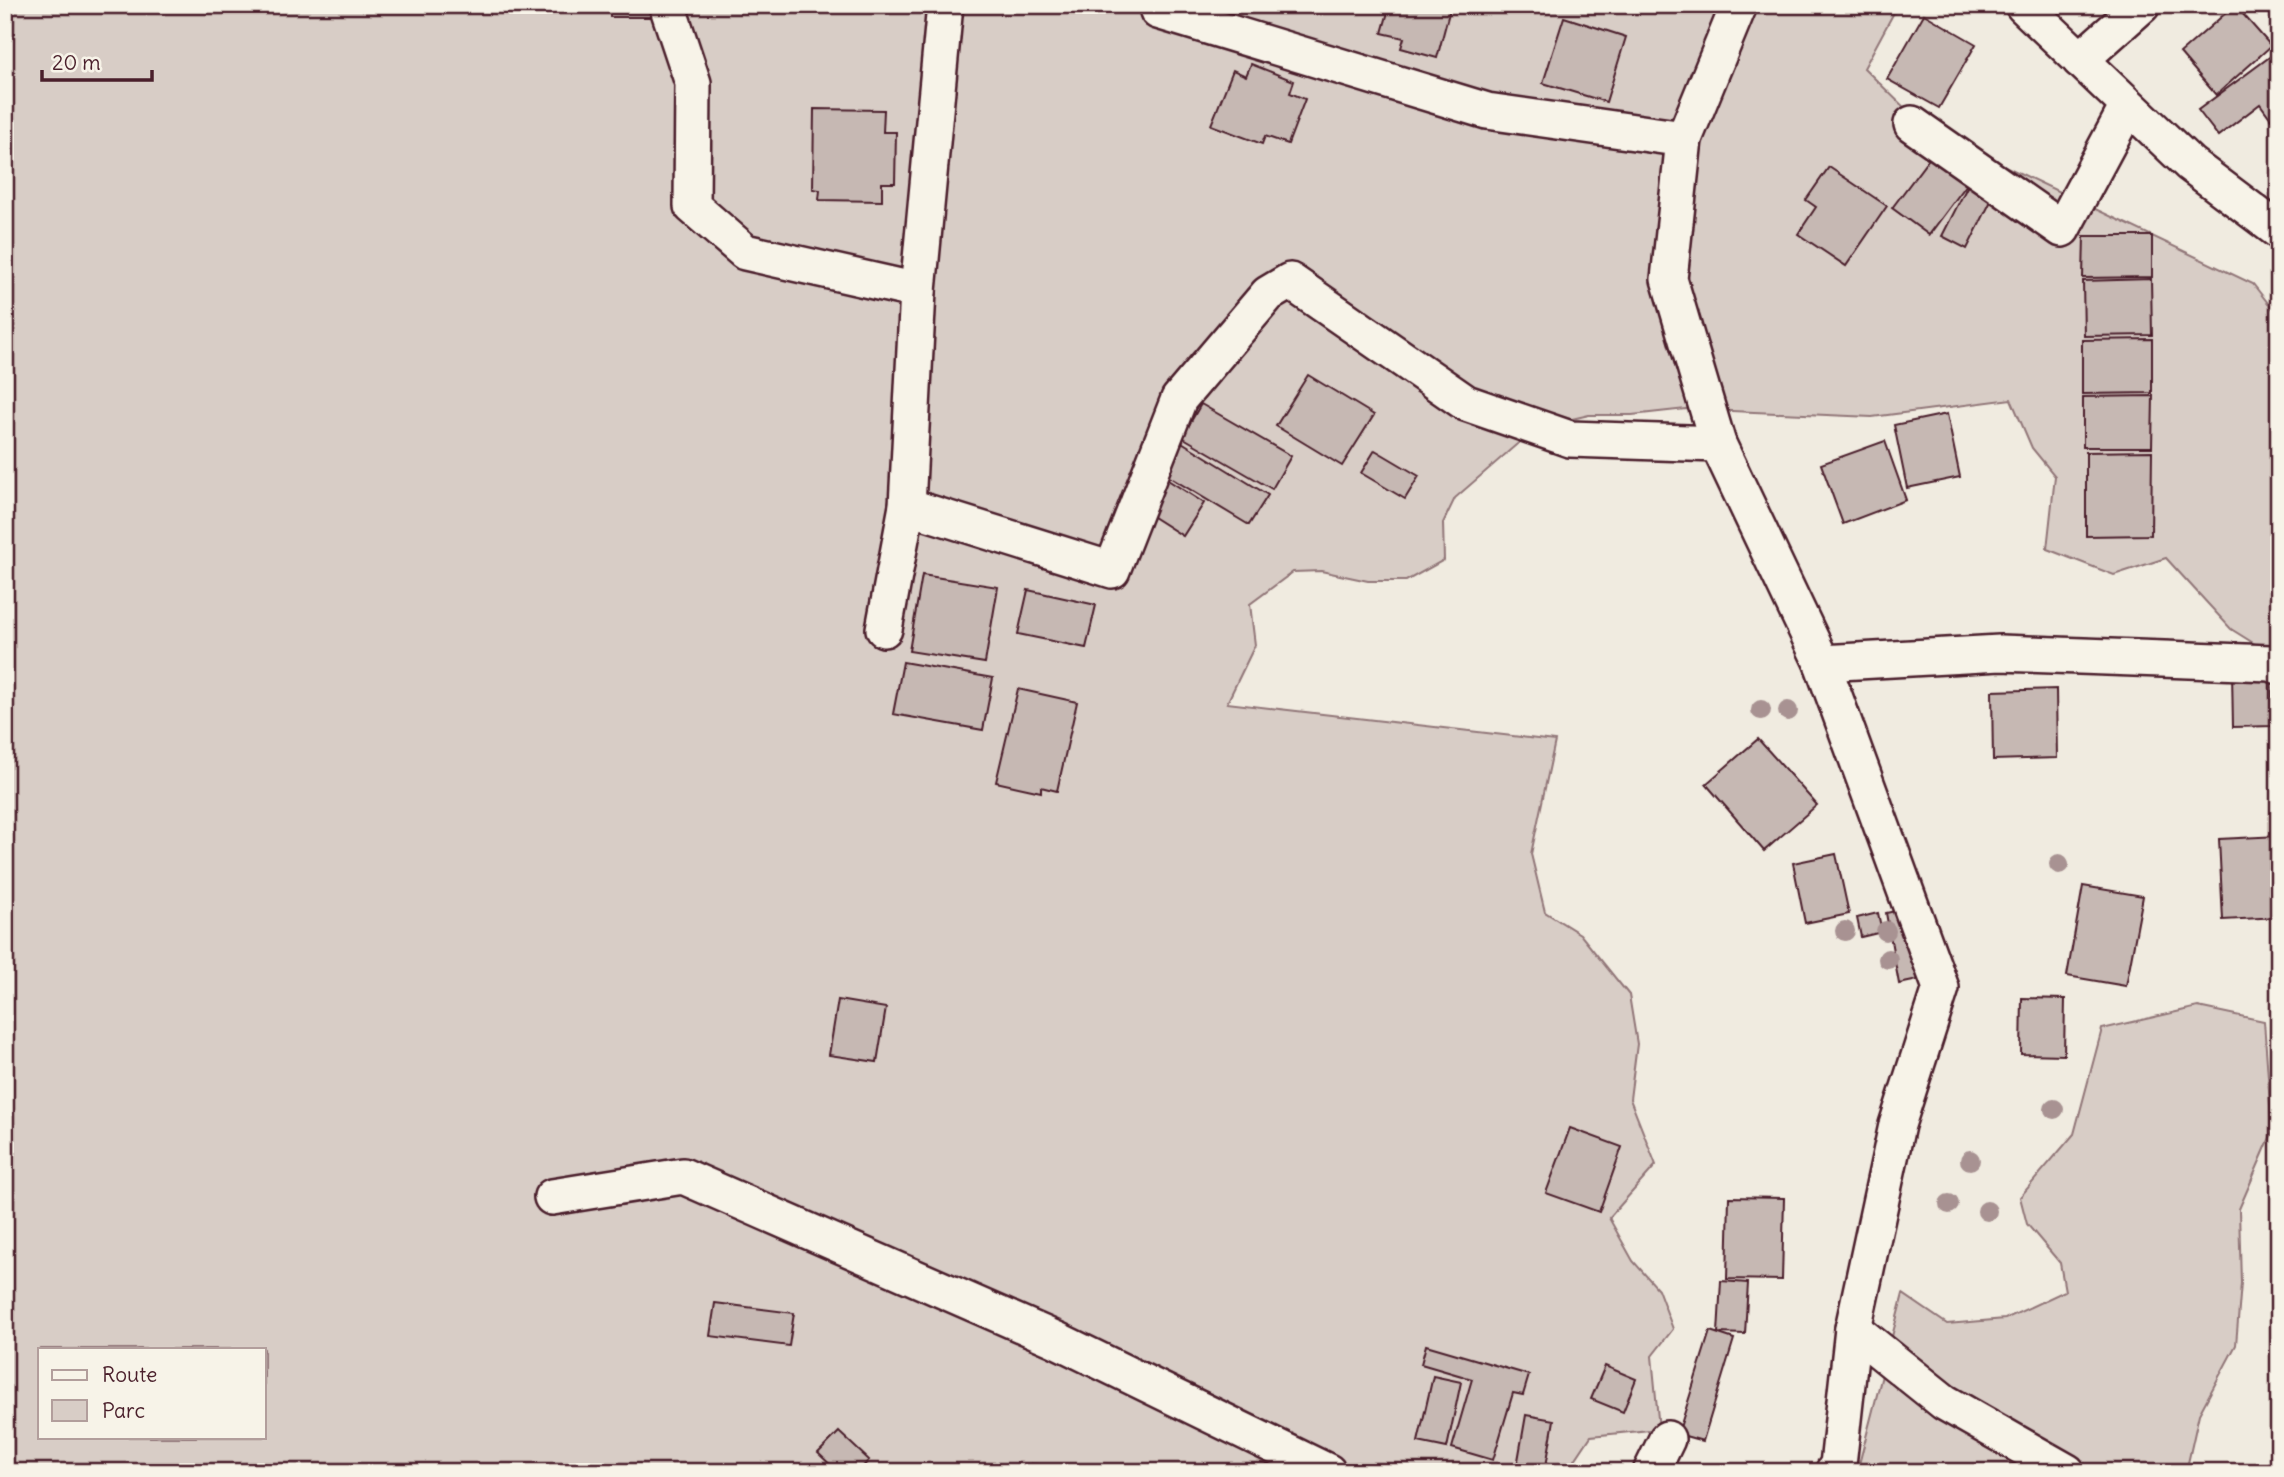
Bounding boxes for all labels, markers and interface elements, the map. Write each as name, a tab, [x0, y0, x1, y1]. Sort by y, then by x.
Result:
scale bar	[42, 38, 152, 82]
text: 20 m	[52, 49, 101, 76]
legend	[38, 1348, 266, 1438]
text: Route	[102, 1361, 157, 1388]
text: Parc	[102, 1397, 145, 1424]

